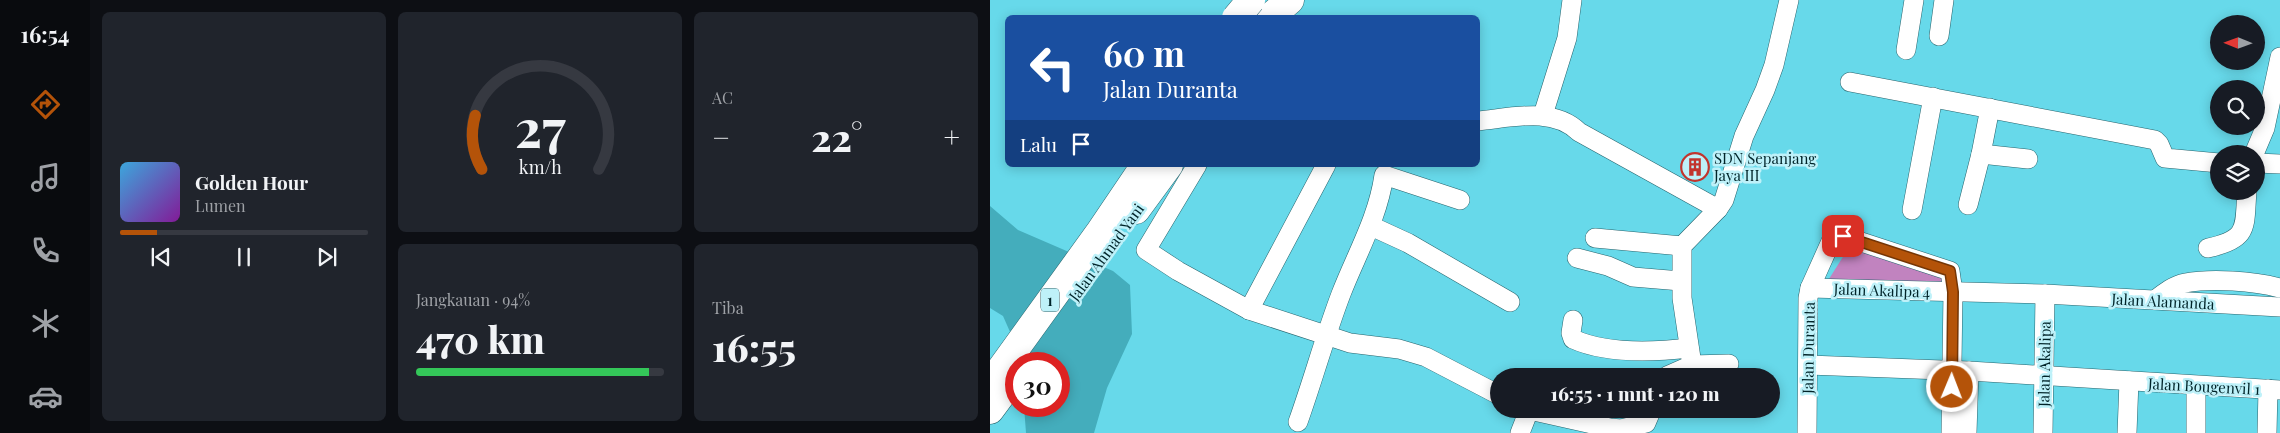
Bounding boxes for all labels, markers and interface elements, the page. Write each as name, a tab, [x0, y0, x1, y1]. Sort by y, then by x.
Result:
north arrow	[2210, 15, 2265, 70]
map controls	[2210, 15, 2265, 200]
text: 16:54	[21, 19, 69, 49]
text: 60 m	[1103, 29, 1185, 76]
icon: left	[1020, 35, 1085, 100]
text: Jalan Duranta	[1103, 74, 1238, 104]
button: search	[2210, 80, 2265, 135]
icon: directions	[28, 87, 63, 122]
text: AC	[712, 87, 733, 108]
text: 27	[515, 92, 566, 161]
text: 22°	[811, 111, 863, 162]
text: −	[712, 118, 730, 155]
text: +	[944, 118, 960, 155]
icon: arrive	[1067, 130, 1095, 158]
text: Lalu	[1020, 131, 1057, 157]
button: layers	[2210, 145, 2265, 200]
place label: SDN Sepanjang Jaya III	[1713, 148, 1816, 185]
building icon: SDN Sepanjang Jaya III	[1680, 152, 1710, 182]
text: km/h	[519, 155, 562, 178]
icon: music	[28, 160, 63, 195]
text: Golden Hour	[195, 169, 308, 195]
text: Lumen	[195, 195, 246, 216]
street label: Jalan Ahmad Yani	[1063, 199, 1148, 305]
pin	[1822, 215, 1864, 257]
icon: arrive	[1829, 222, 1857, 250]
icon: phone	[28, 233, 63, 268]
icon: previous	[147, 243, 175, 271]
icon: pause	[230, 243, 258, 271]
icon: next	[313, 243, 341, 271]
street label: Jalan Akalipa 4	[1832, 278, 1931, 302]
road number: 1	[1041, 288, 1059, 312]
street label: Jalan Alamanda	[2110, 288, 2216, 314]
text: Jangkauan · 94%	[416, 289, 530, 310]
text: Tiba	[712, 297, 744, 318]
street label: Jalan Duranta	[1797, 301, 1819, 395]
icon: climate	[28, 306, 63, 341]
text: 470 km	[416, 313, 545, 364]
street label: Jalan Akalipa	[2033, 320, 2055, 408]
text: 16:55	[712, 321, 796, 372]
speed limit sign: 30	[1005, 352, 1070, 417]
position arrow	[1925, 360, 1977, 412]
street label: Jalan Bougenvil 1	[2146, 373, 2261, 399]
icon: car	[28, 379, 63, 414]
text: 16:55 · 1 mnt · 120 m	[1551, 380, 1719, 406]

